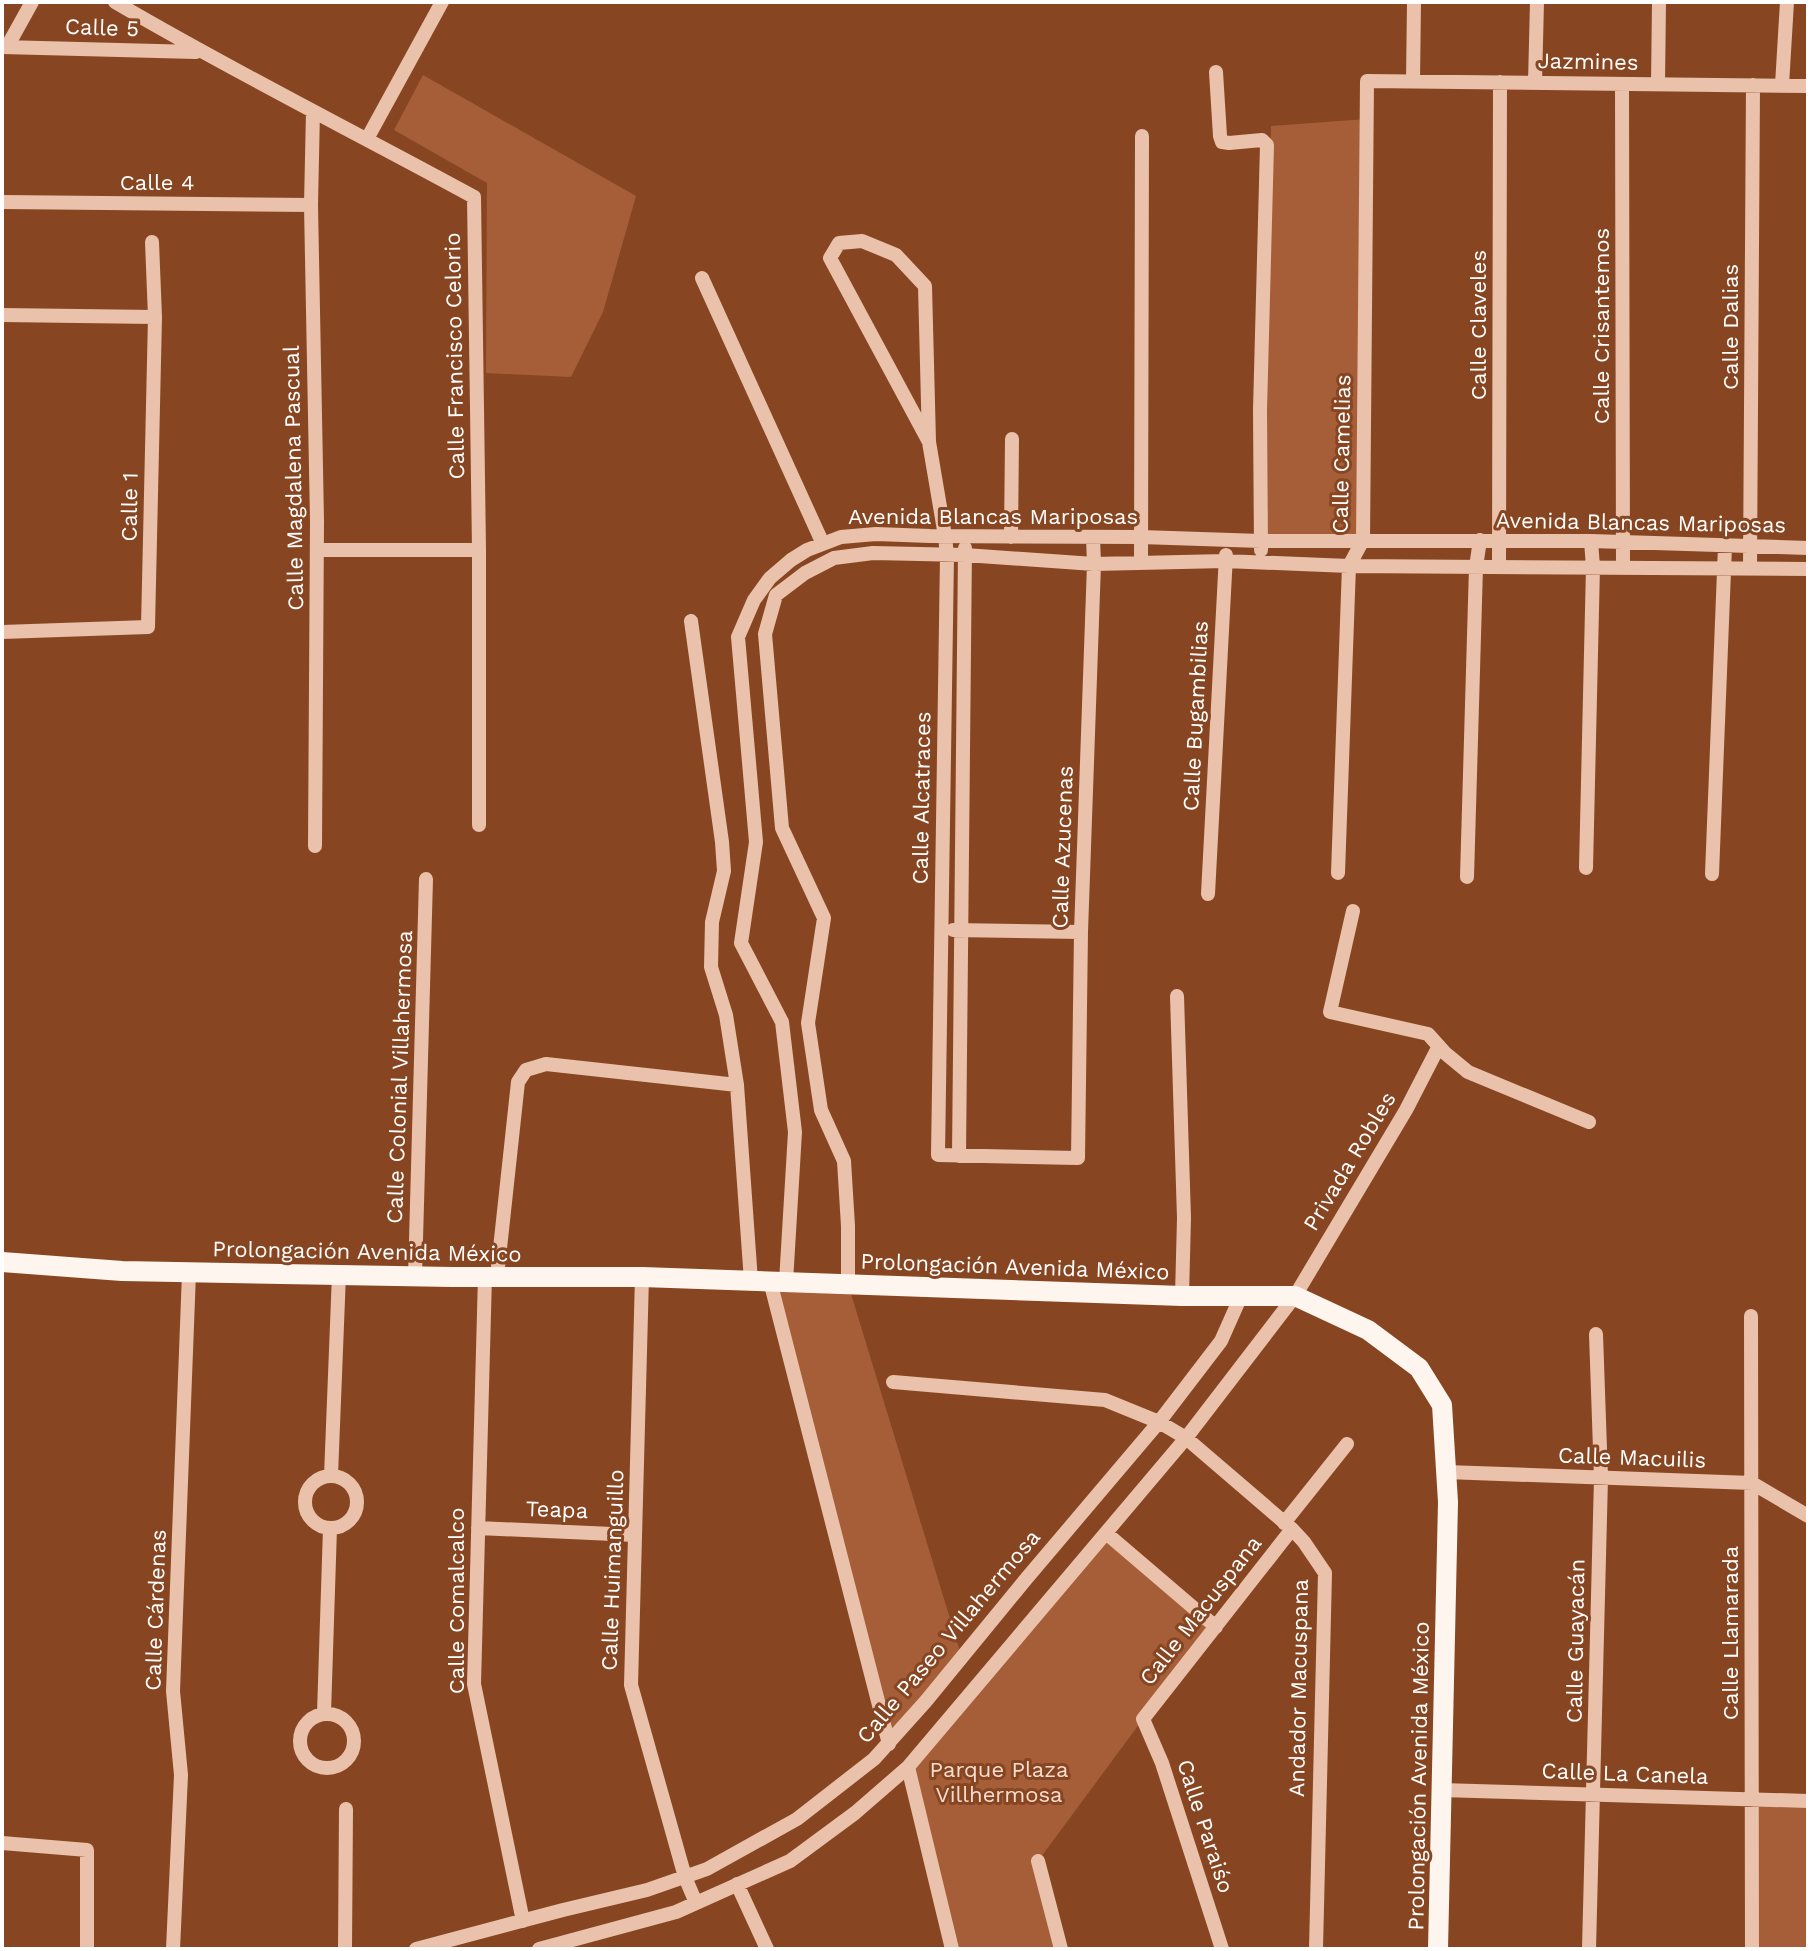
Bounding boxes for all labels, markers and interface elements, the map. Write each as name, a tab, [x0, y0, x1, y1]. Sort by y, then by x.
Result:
street label: Calle 5	[65, 14, 139, 41]
street label: Jazmines	[1537, 48, 1639, 75]
street label: Calle 4	[120, 170, 194, 195]
street label: Calle Crisantemos	[1589, 228, 1614, 424]
street label: Calle Francisco Celorio	[440, 232, 469, 480]
street label: Calle Claveles	[1466, 250, 1491, 400]
street label: Calle Dalias	[1718, 264, 1743, 390]
street label: Calle Magdalena Pascual	[279, 345, 308, 611]
street label: Calle Camelias	[1328, 374, 1355, 534]
street label: Calle 1	[116, 472, 143, 542]
street label: Avenida Blancas Mariposas	[848, 504, 1138, 529]
street label: Avenida Blancas Mariposas	[1496, 507, 1786, 538]
street label: Calle Bugambilias	[1178, 620, 1213, 812]
street label: Calle Alcatraces	[907, 711, 936, 885]
street label: Calle Azucenas	[1047, 765, 1078, 929]
street label: Calle Colonial Villahermosa	[382, 930, 417, 1224]
street label: Privada Robles	[1298, 1087, 1401, 1235]
street label: Prolongación Avenida México	[212, 1236, 522, 1267]
street label: Prolongación Avenida México	[860, 1249, 1170, 1284]
street label: Calle Macuilis	[1557, 1442, 1706, 1473]
street label: Calle Huimanguillo	[596, 1469, 629, 1671]
street label: Teapa	[525, 1496, 589, 1523]
street label: Calle Comalcalco	[444, 1508, 469, 1694]
street label: Calle Paseo Villahermosa	[852, 1525, 1045, 1748]
street label: Calle Cárdenas	[140, 1529, 171, 1691]
street label: Calle Macuspana	[1134, 1531, 1266, 1690]
street label: Calle Llamarada	[1718, 1546, 1743, 1720]
street label: Calle Guayacán	[1562, 1559, 1589, 1723]
street label: Andador Macuspana	[1284, 1579, 1313, 1797]
street label: Prolongación Avenida México	[1403, 1621, 1434, 1931]
street label: Calle Paraiśo	[1172, 1756, 1239, 1896]
park label: Parque Plaza Villhermosa	[930, 1757, 1068, 1807]
street label: Calle La Canela	[1541, 1758, 1709, 1789]

